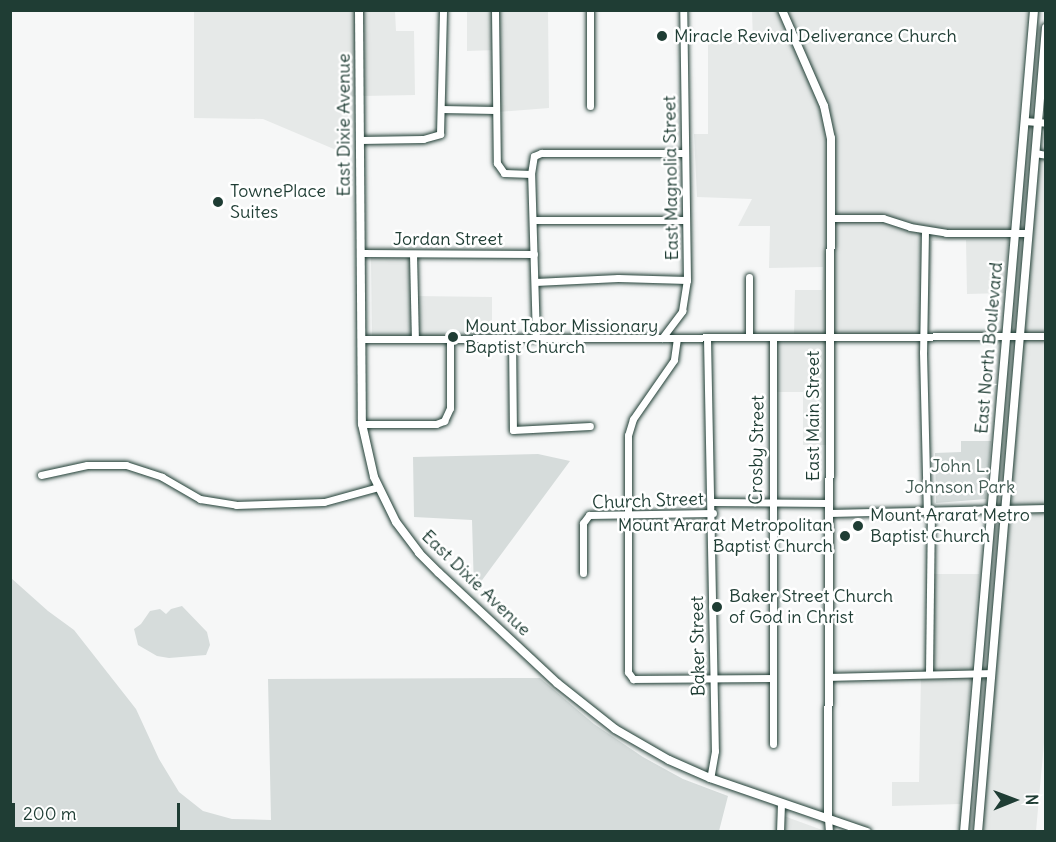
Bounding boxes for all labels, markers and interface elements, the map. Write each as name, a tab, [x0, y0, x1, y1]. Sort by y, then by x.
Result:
place label: Miracle Revival Deliverance Church	[674, 25, 957, 47]
marker: Miracle Revival Deliverance Church	[655, 29, 669, 43]
street label: East Dixie Avenue	[333, 53, 355, 197]
street label: East Magnolia Street	[659, 95, 683, 261]
place label: TownePlace Suites	[230, 181, 326, 224]
marker: TownePlace Suites	[211, 195, 225, 209]
street label: Jordan Street	[393, 228, 503, 250]
street label: East North Boulevard	[971, 261, 1007, 435]
place label: Mount Tabor Missionary Baptist Church	[465, 316, 658, 358]
marker: Mount Tabor Missionary Baptist Church	[446, 330, 460, 344]
street label: East Main Street	[802, 351, 824, 481]
street label: Crosby Street	[745, 395, 769, 505]
park label: John L. Johnson Park	[905, 456, 1015, 498]
street label: Church Street	[592, 488, 704, 514]
place label: Mount Ararat Metro Baptist Church	[870, 505, 1030, 548]
place label: Mount Ararat Metropolitan Baptist Church	[618, 515, 833, 558]
marker: Mount Ararat Metro Baptist Church	[851, 519, 865, 533]
street label: East Dixie Avenue	[417, 526, 535, 640]
marker: Mount Ararat Metropolitan Baptist Church	[838, 529, 852, 543]
place label: Baker Street Church of God in Christ	[729, 586, 893, 628]
street label: Baker Street	[686, 596, 710, 696]
marker: Baker Street Church of God in Christ	[710, 600, 724, 614]
north arrow	[984, 770, 1044, 830]
scale bar	[15, 791, 183, 829]
text: N	[1022, 794, 1042, 805]
text: 200 m	[23, 802, 77, 825]

